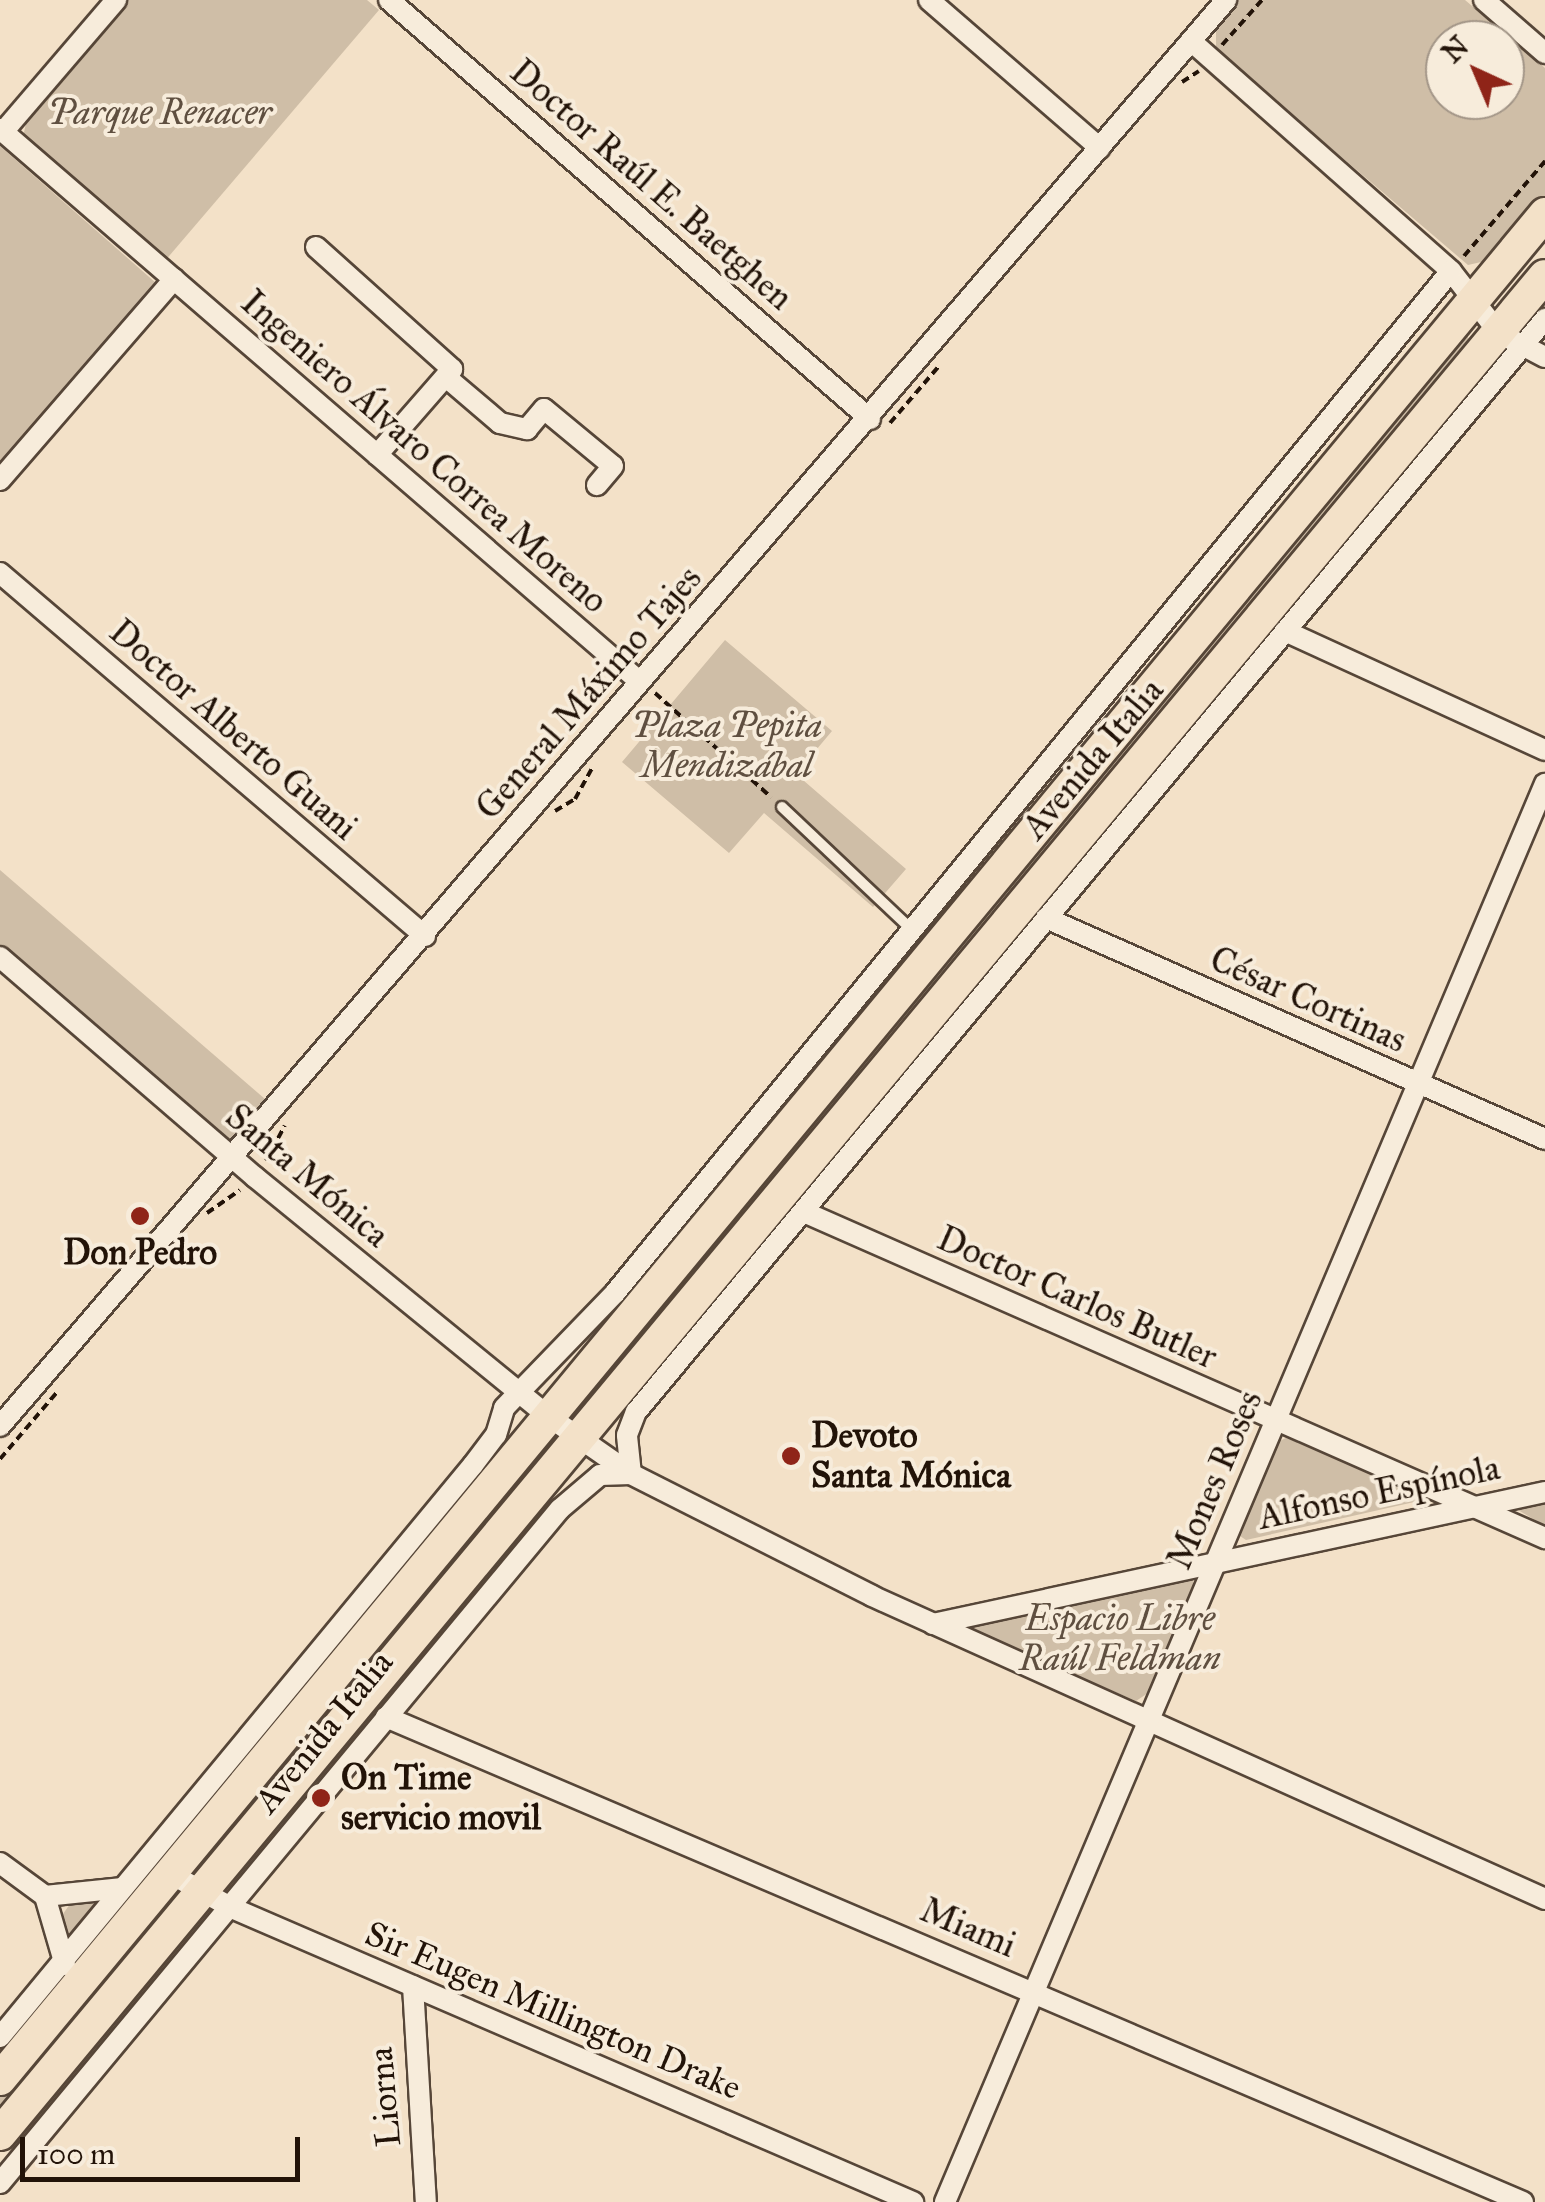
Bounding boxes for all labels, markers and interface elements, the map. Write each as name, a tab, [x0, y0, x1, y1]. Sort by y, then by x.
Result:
north arrow	[1425, 20, 1525, 120]
text: N	[1435, 29, 1476, 70]
street label: Doctor Raúl E. Baetghen	[501, 51, 801, 319]
park label: Parque Renacer	[48, 92, 272, 134]
street label: Ingeniero Álvaro Correa Moreno	[232, 282, 616, 622]
street label: General Máximo Tajes	[468, 558, 710, 828]
street label: Doctor Alberto Guani	[101, 611, 365, 849]
street label: Avenida Italia	[1014, 670, 1172, 848]
park label: Plaza Pepita Mendizábal	[632, 705, 822, 787]
street label: César Cortinas	[1204, 938, 1412, 1062]
street label: Santa Mónica	[217, 1096, 397, 1256]
marker: Don Pedro	[129, 1205, 151, 1227]
street label: Doctor Carlos Butler	[931, 1218, 1223, 1378]
place label: Don Pedro	[63, 1232, 217, 1274]
street label: Mones Roses	[1159, 1384, 1271, 1576]
place label: Devoto Santa Mónica	[811, 1415, 1011, 1497]
marker: Devoto Santa Mónica	[780, 1445, 802, 1467]
street label: Alfonso Espínola	[1255, 1447, 1503, 1539]
park label: Espacio Libre Raúl Feldman	[1019, 1598, 1221, 1680]
street label: Avenida Italia	[246, 1642, 402, 1822]
place label: On Time servicio movil	[341, 1757, 541, 1839]
marker: On Time servicio movil	[310, 1787, 332, 1809]
street label: Miami	[914, 1889, 1022, 1967]
street label: Sir Eugen Millington Drake	[359, 1913, 747, 2109]
street label: Liorna	[360, 2045, 410, 2149]
scale bar	[25, 2117, 305, 2179]
text: 100 m	[37, 2136, 115, 2172]

